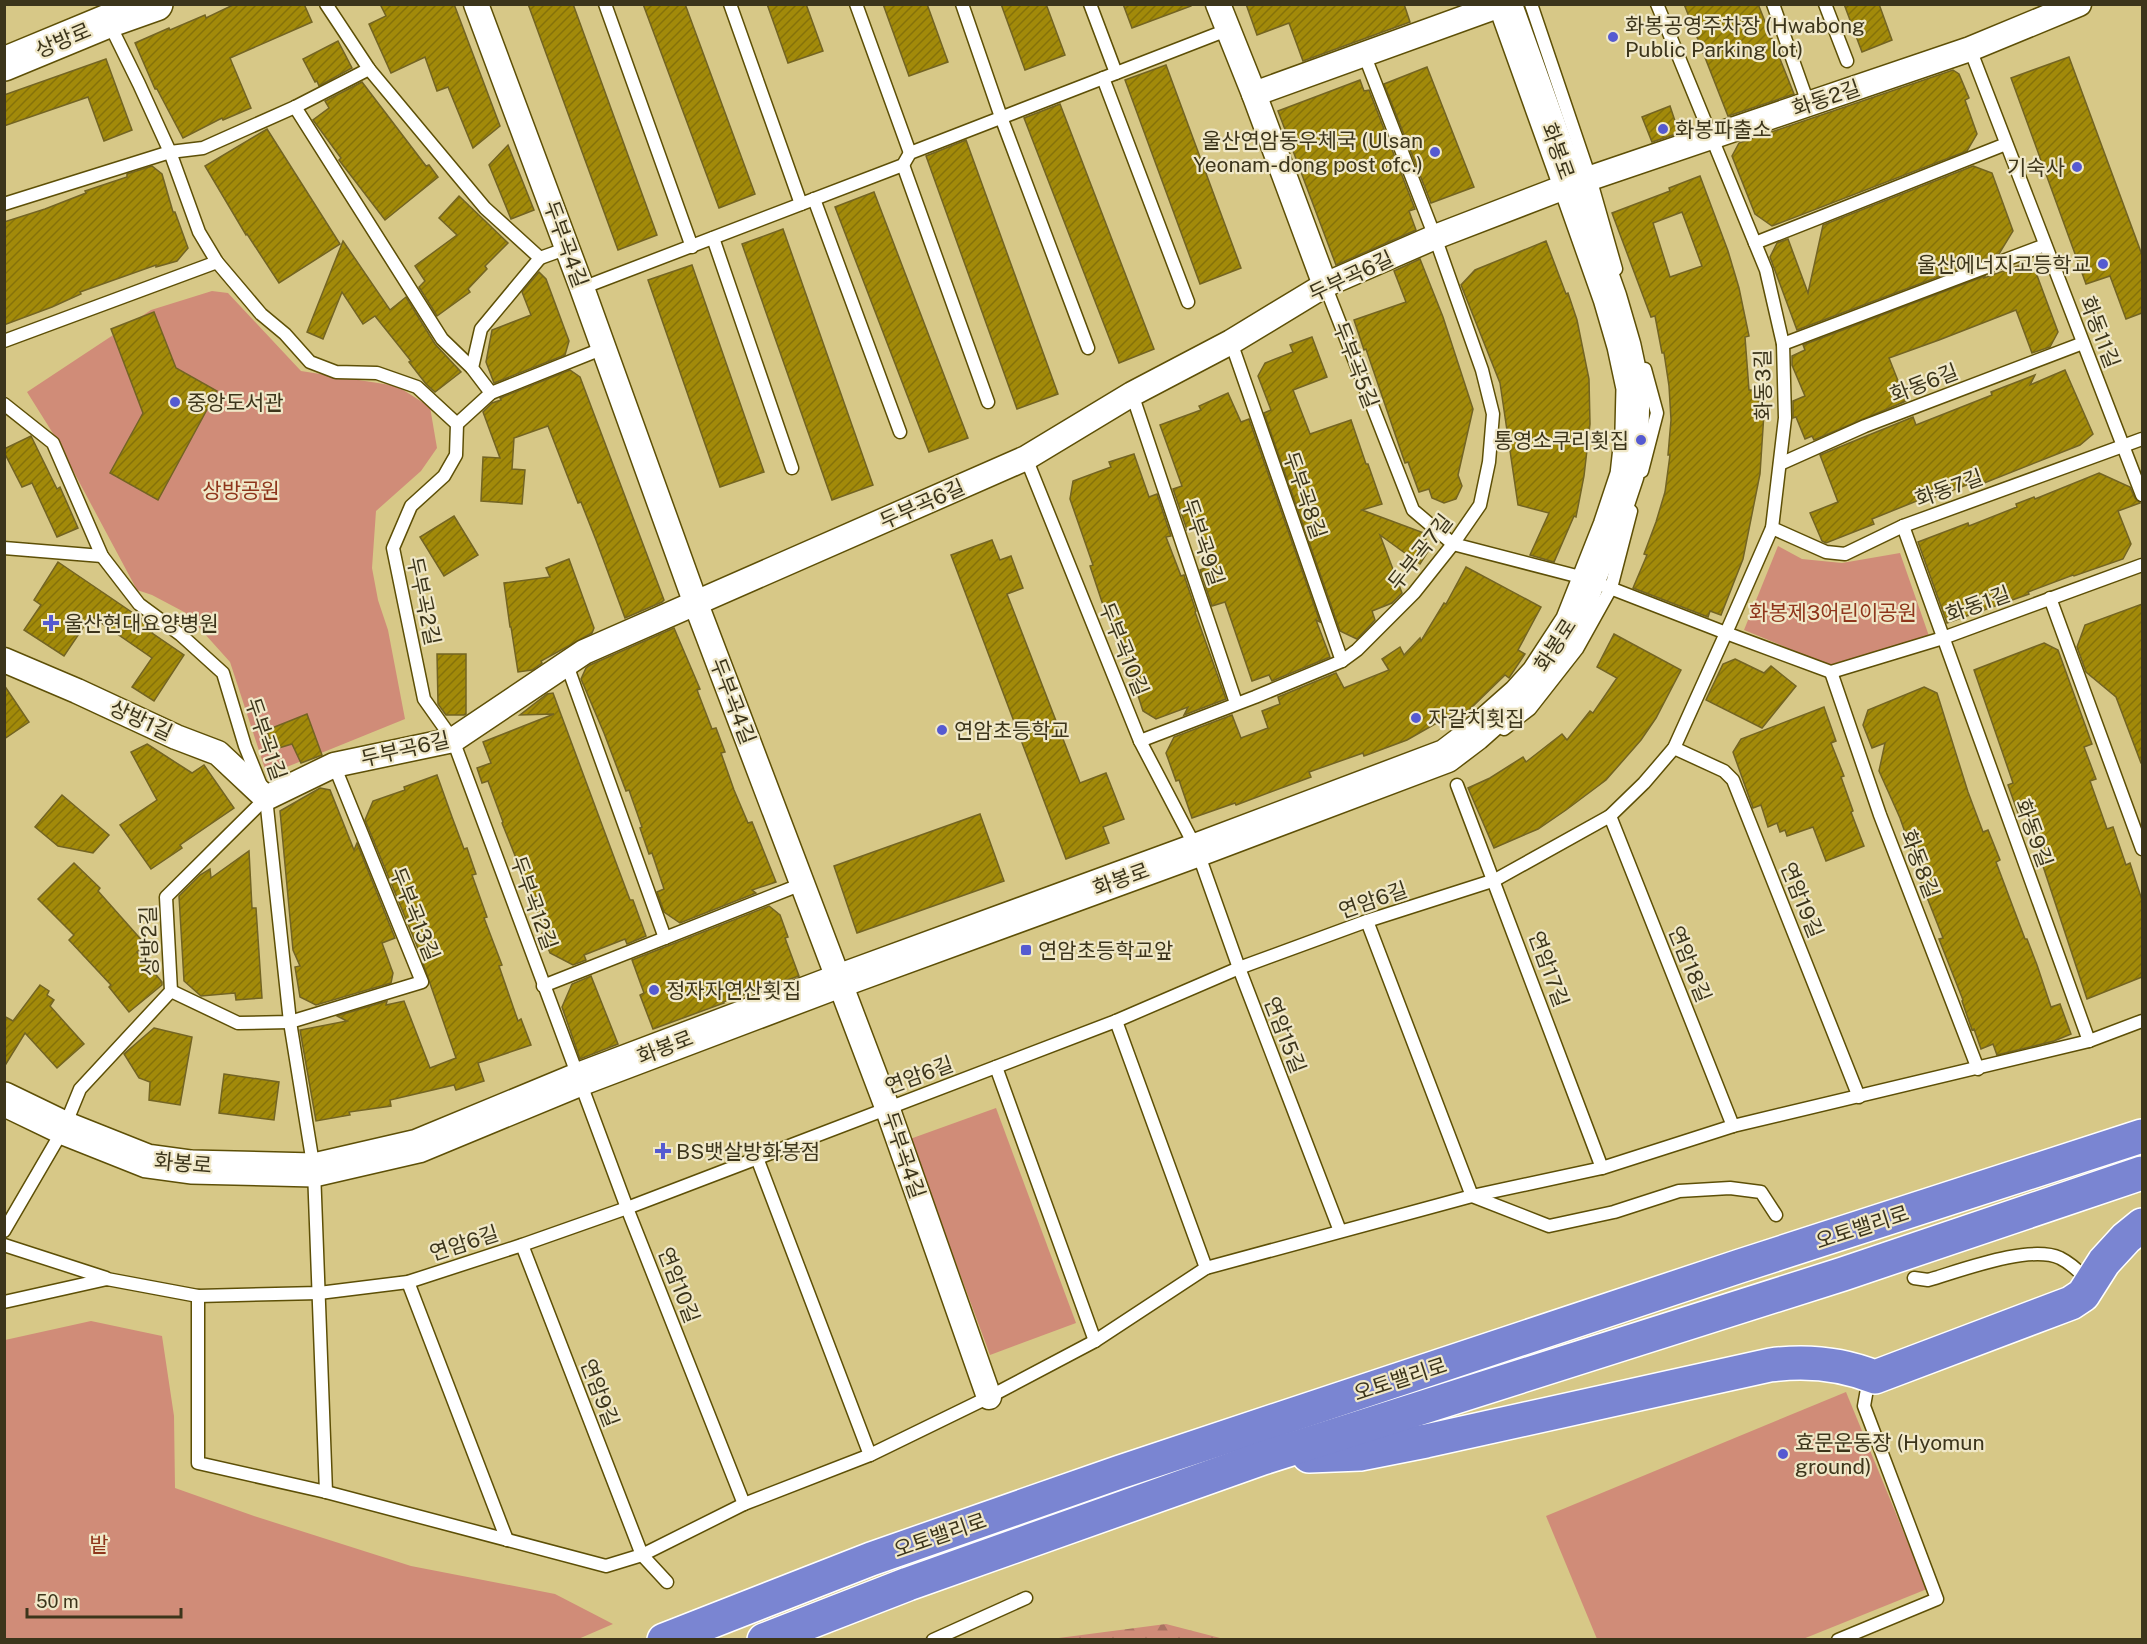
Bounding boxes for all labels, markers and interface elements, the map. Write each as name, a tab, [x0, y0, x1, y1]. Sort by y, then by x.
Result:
place label: 화봉공영주차장 (Hwabong Public Parking lot)	[1625, 13, 1865, 62]
street label: 상방로	[31, 17, 95, 63]
marker: 화봉공영주차장 (Hwabong Public Parking lot)	[1606, 30, 1620, 44]
street label: 화동2길	[1789, 75, 1863, 121]
place label: 화봉파출소	[1675, 117, 1772, 142]
street label: 화봉로	[1536, 119, 1580, 183]
marker: 화봉파출소	[1656, 122, 1670, 136]
place label: 울산연암동우체국 (Ulsan Yeonam-dong post ofc.)	[1193, 128, 1423, 177]
marker: 울산연암동우체국 (Ulsan Yeonam-dong post ofc.)	[1428, 145, 1442, 159]
place label: 기숙사	[2007, 155, 2065, 180]
marker: 기숙사	[2070, 160, 2084, 174]
street label: 두부곡4길	[539, 197, 593, 291]
street label: 두부곡6길	[1305, 246, 1397, 306]
place label: 울산에너지고등학교	[1917, 252, 2091, 277]
marker: 울산에너지고등학교	[2096, 257, 2110, 271]
street label: 화동11길	[2075, 292, 2125, 372]
street label: 두부곡5길	[1328, 318, 1384, 412]
street label: 화동3길	[1750, 349, 1776, 421]
street label: 화동6길	[1886, 359, 1962, 407]
place label: 중앙도서관	[187, 390, 284, 415]
marker: 중앙도서관	[168, 395, 182, 409]
place label: 통영소쿠리횟집	[1494, 428, 1629, 453]
marker: 통영소쿠리횟집	[1634, 433, 1648, 447]
street label: 두부곡8길	[1278, 448, 1332, 542]
street label: 화동7길	[1912, 464, 1986, 512]
street label: 두부곡6길	[876, 474, 968, 534]
park label: 상방공원	[202, 478, 280, 503]
street label: 두부곡9길	[1176, 495, 1230, 589]
street label: 두부곡7길	[1382, 509, 1458, 595]
street label: 두부곡2길	[402, 554, 446, 648]
street label: 화동1길	[1942, 581, 2014, 627]
street label: 두부곡10길	[1094, 599, 1154, 699]
park label: 화봉제3어린이공원	[1749, 600, 1917, 625]
place label: 울산현대요양병원	[64, 611, 219, 636]
marker: 울산현대요양병원	[42, 614, 60, 632]
street label: 화봉로	[1529, 614, 1581, 676]
street label: 두부곡4길	[705, 654, 761, 748]
street label: 두부곡1길	[240, 694, 292, 784]
street label: 상방1길	[106, 695, 176, 745]
place label: 자갈치횟집	[1428, 706, 1525, 731]
marker: 자갈치횟집	[1409, 711, 1423, 725]
place label: 연암초등학교	[954, 718, 1070, 743]
marker: 연암초등학교	[935, 723, 949, 737]
street label: 두부곡6길	[358, 727, 452, 771]
street label: 화동9길	[2010, 795, 2058, 871]
street label: 화동8길	[1896, 826, 1944, 902]
street label: 두부곡12길	[505, 853, 563, 953]
street label: 화봉로	[1089, 857, 1153, 901]
street label: 연암19길	[1775, 858, 1829, 942]
street label: 두부곡13길	[385, 863, 445, 965]
street label: 연암6길	[1335, 877, 1411, 923]
street label: 상방2길	[135, 905, 163, 977]
street label: 연암18길	[1663, 922, 1717, 1006]
street label: 연암17길	[1524, 928, 1574, 1010]
place label: 연암초등학교앞	[1038, 938, 1173, 963]
marker: 연암초등학교앞	[1019, 943, 1033, 957]
place label: 정자자연산횟집	[666, 978, 801, 1003]
marker: 정자자연산횟집	[647, 983, 661, 997]
street label: 연암15길	[1259, 993, 1311, 1077]
street label: 화봉로	[633, 1025, 697, 1069]
street label: 연암6길	[881, 1051, 957, 1099]
street label: 두부곡4길	[877, 1108, 931, 1202]
place label: BS뱃살방화봉점	[676, 1139, 820, 1164]
marker: BS뱃살방화봉점	[654, 1142, 672, 1160]
street label: 화봉로	[153, 1148, 213, 1178]
street label: 오토밸리로	[1812, 1200, 1912, 1254]
street label: 연암6길	[426, 1220, 502, 1266]
street label: 연암10길	[653, 1243, 705, 1327]
street label: 오토밸리로	[1350, 1352, 1450, 1406]
street label: 연암9길	[576, 1355, 624, 1431]
place label: 효문운동장 (Hyomun ground)	[1795, 1430, 1985, 1479]
marker: 효문운동장 (Hyomun ground)	[1776, 1447, 1790, 1461]
street label: 오토밸리로	[890, 1507, 990, 1563]
park label: 밭	[89, 1532, 109, 1557]
scale bar	[27, 1581, 182, 1619]
text: 50 m	[36, 1591, 79, 1612]

